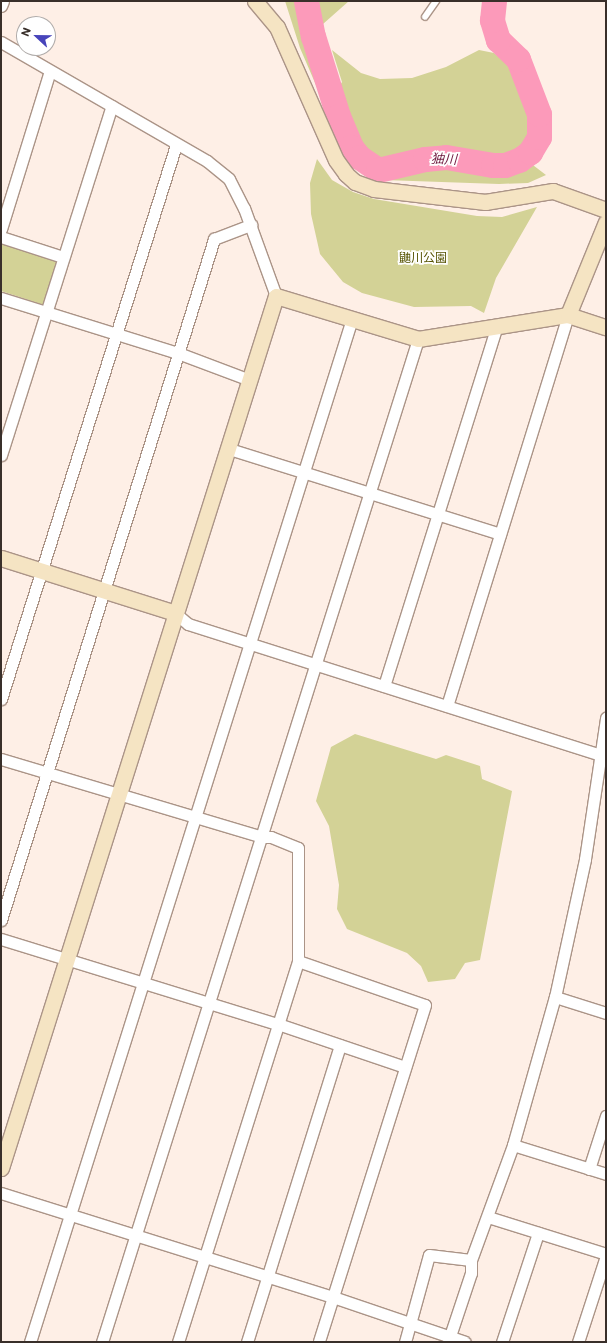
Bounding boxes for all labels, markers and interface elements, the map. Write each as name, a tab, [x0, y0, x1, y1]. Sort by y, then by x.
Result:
north arrow	[16, 16, 56, 56]
text: N	[18, 25, 33, 38]
water label: 㹨川	[431, 151, 457, 167]
park label: 鼬川公園	[399, 251, 447, 265]

